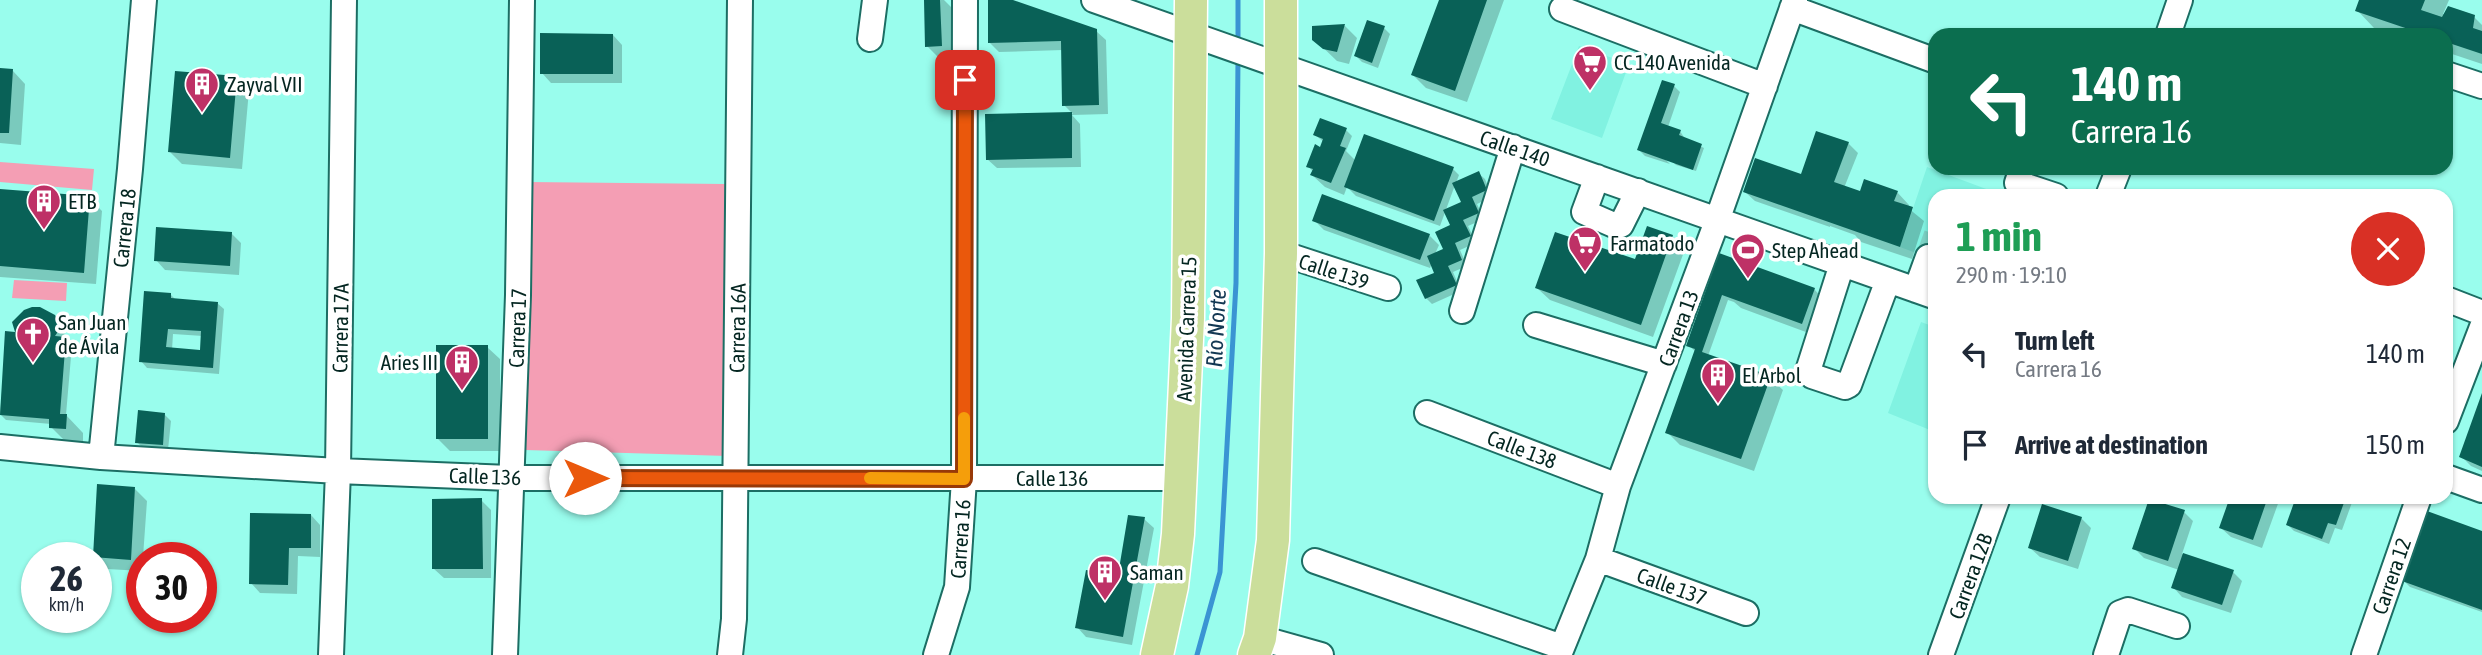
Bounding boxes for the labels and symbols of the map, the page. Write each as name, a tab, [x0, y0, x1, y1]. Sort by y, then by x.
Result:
supermarket icon: CC 140 Avenida	[1571, 43, 1609, 92]
pin	[935, 50, 995, 110]
place label: CC 140 Avenida	[1614, 50, 1731, 74]
building icon: Zayval VII	[183, 65, 221, 114]
place label: Zayval VII	[227, 72, 303, 96]
street label: Calle 140	[1477, 125, 1553, 171]
building icon: ETB	[25, 182, 63, 231]
street label: Carrera 18	[108, 187, 140, 269]
place label: ETB	[68, 189, 96, 213]
supermarket icon: Farmatodo	[1566, 224, 1604, 273]
place label: Farmatodo	[1610, 231, 1694, 255]
sports icon: Step Ahead	[1729, 231, 1767, 280]
place label: Step Ahead	[1772, 238, 1859, 262]
street label: Calle 139	[1296, 248, 1372, 294]
street label: Avenida Carrera 15	[1171, 256, 1201, 402]
street label: Carrera 17A	[327, 282, 353, 373]
street label: Carrera 16A	[724, 282, 750, 373]
street label: Carrera 13	[1653, 287, 1703, 369]
street label: Carrera 17	[504, 288, 530, 368]
water label: Río Norte	[1201, 288, 1231, 368]
place label: San Juan de Ávila	[58, 310, 126, 358]
church icon: San Juan de Ávila	[14, 315, 52, 364]
building icon: Aries III	[443, 343, 481, 392]
place label: Aries III	[381, 350, 438, 374]
building icon: El Arbol	[1699, 356, 1737, 405]
place label: El Arbol	[1742, 363, 1802, 387]
street label: Calle 138	[1484, 425, 1560, 473]
position arrow	[548, 441, 622, 515]
street label: Calle 136	[449, 463, 522, 489]
street label: Calle 136	[1016, 466, 1088, 490]
street label: Carrera 16	[945, 498, 975, 579]
street label: Carrera 12B	[1943, 530, 1997, 622]
street label: Carrera 12	[2367, 535, 2415, 617]
speed limit sign: 30	[126, 542, 217, 633]
building icon: Saman	[1086, 553, 1124, 602]
place label: Saman	[1130, 560, 1184, 584]
street label: Calle 137	[1634, 562, 1710, 610]

